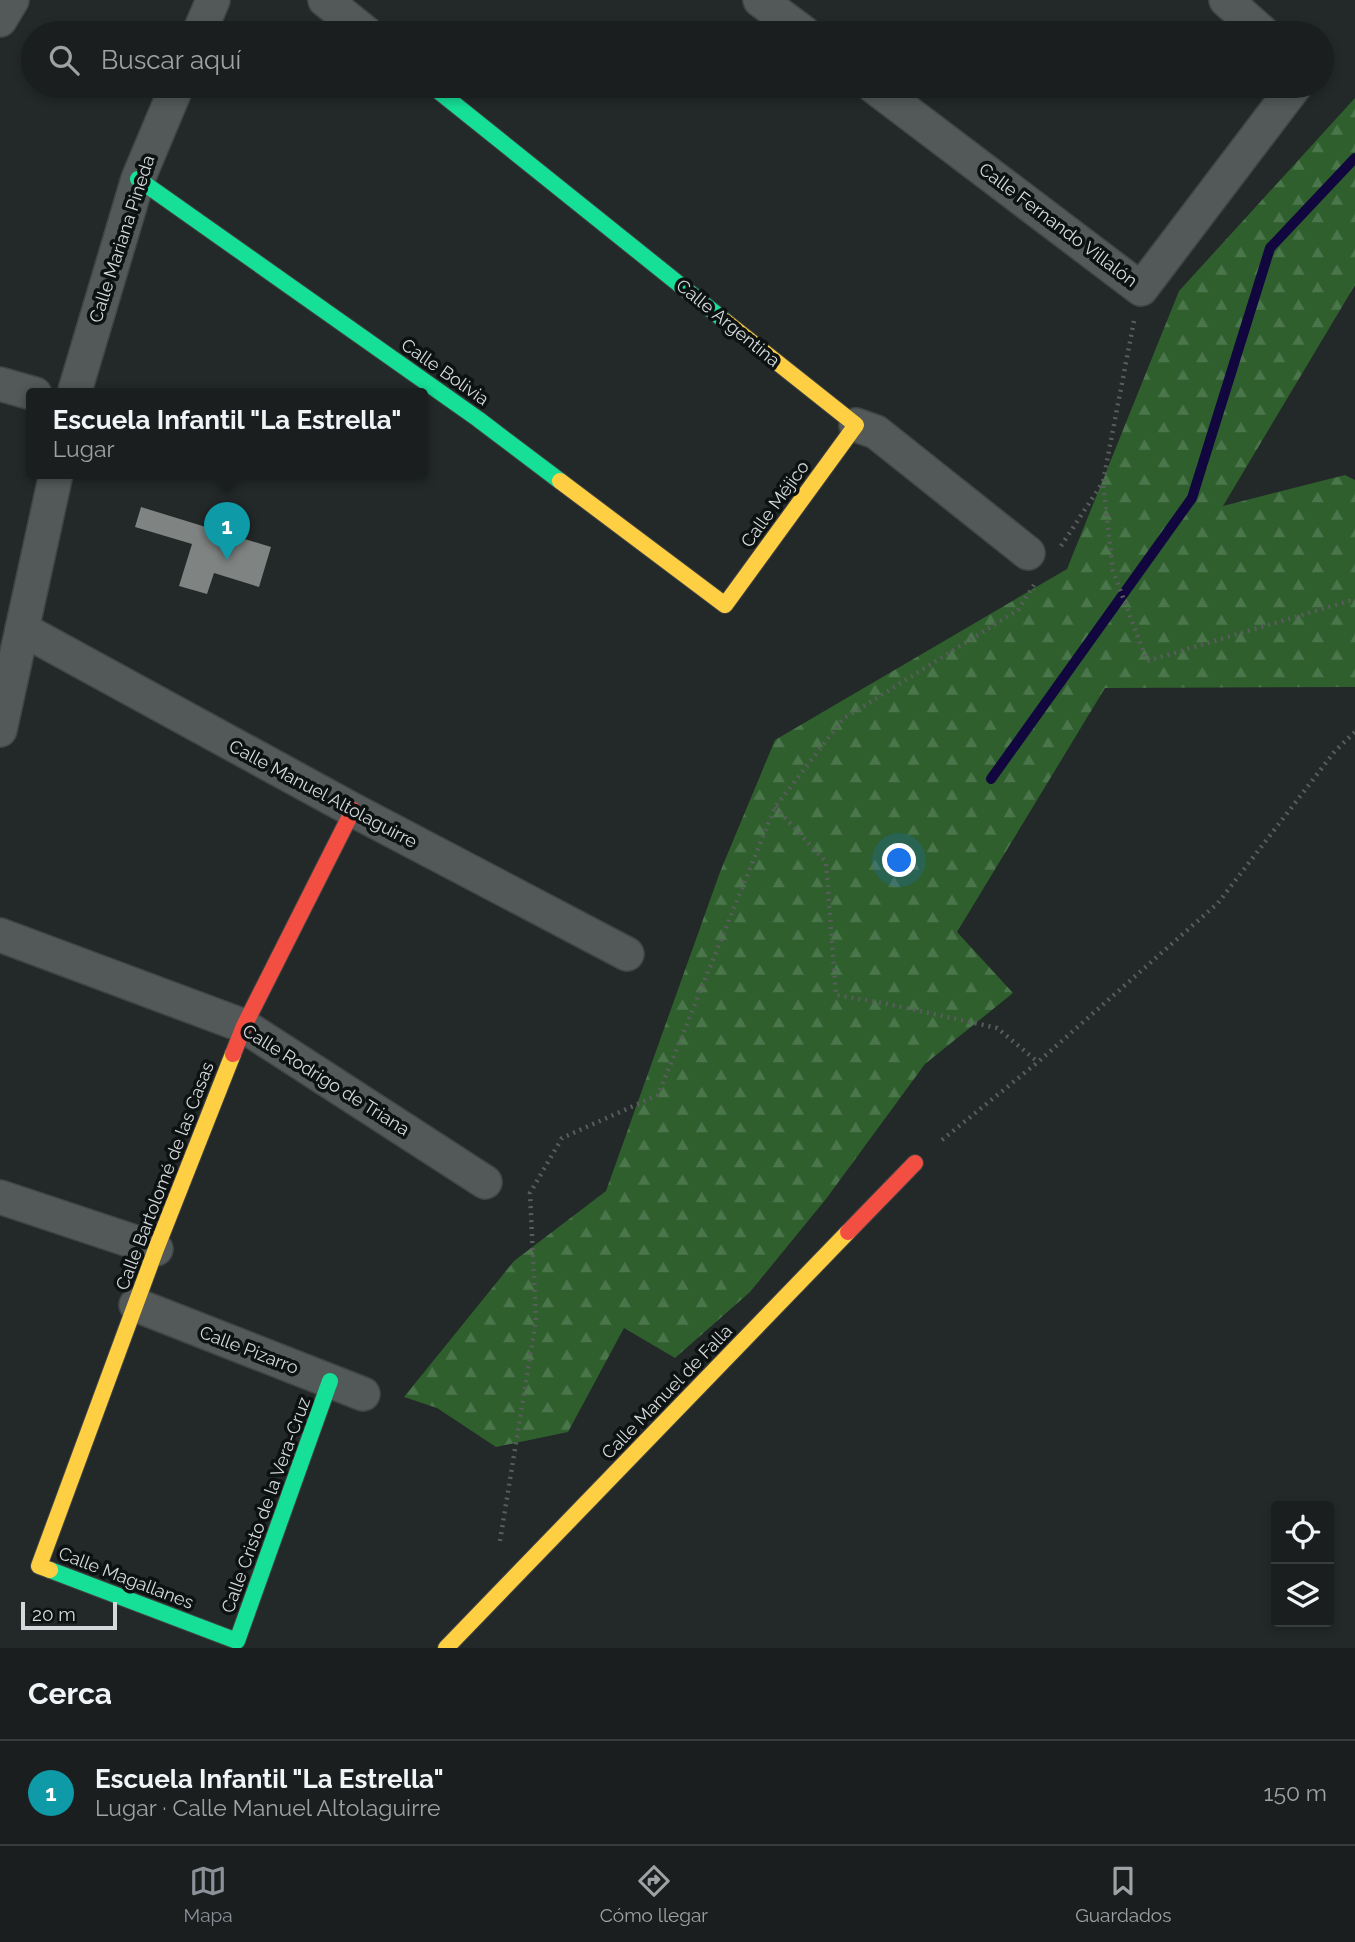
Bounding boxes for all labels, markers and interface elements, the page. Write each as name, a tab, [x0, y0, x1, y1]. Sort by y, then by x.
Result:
search box	[21, 21, 1334, 98]
icon: search	[45, 41, 83, 79]
text: Buscar aquí	[101, 45, 241, 75]
street label: Calle Mariana Pineda	[85, 153, 159, 325]
street label: Calle Fernando Villalón	[975, 158, 1142, 291]
street label: Calle Argentina	[672, 274, 784, 371]
street label: Calle Bolivia	[398, 334, 493, 409]
popup	[26, 388, 428, 479]
text: Escuela Infantil "La Estrella"	[53, 405, 401, 435]
text: Lugar	[53, 435, 115, 462]
street label: Calle Méjico	[736, 456, 813, 551]
pin: 1	[204, 502, 250, 560]
street label: Calle Manuel Altolaguirre	[226, 735, 421, 852]
your location	[882, 843, 916, 877]
street label: Calle Rodrigo de Triana	[239, 1020, 414, 1140]
street label: Calle Bartolomé de las Casas	[111, 1058, 218, 1293]
street label: Calle Manuel de Falla	[597, 1320, 736, 1463]
street label: Calle Pizarro	[197, 1321, 302, 1378]
street label: Calle Cristo de la Vera-Cruz	[217, 1394, 314, 1616]
map controls	[1271, 1501, 1334, 1627]
button: locate	[1271, 1501, 1334, 1564]
street label: Calle Magallanes	[56, 1542, 197, 1613]
button: layers	[1271, 1564, 1334, 1627]
scale bar	[21, 1599, 117, 1631]
text: 20 m	[32, 1603, 76, 1625]
text: Cerca	[28, 1676, 112, 1711]
text: Escuela Infantil "La Estrella"	[95, 1764, 444, 1794]
text: 1	[45, 1779, 57, 1806]
text: 150 m	[1264, 1779, 1327, 1806]
text: Lugar · Calle Manuel Altolaguirre	[95, 1794, 440, 1821]
tab: Mapa	[184, 1862, 233, 1926]
tab: Cómo llegar	[600, 1862, 708, 1926]
tab: Guardados	[1075, 1862, 1171, 1926]

